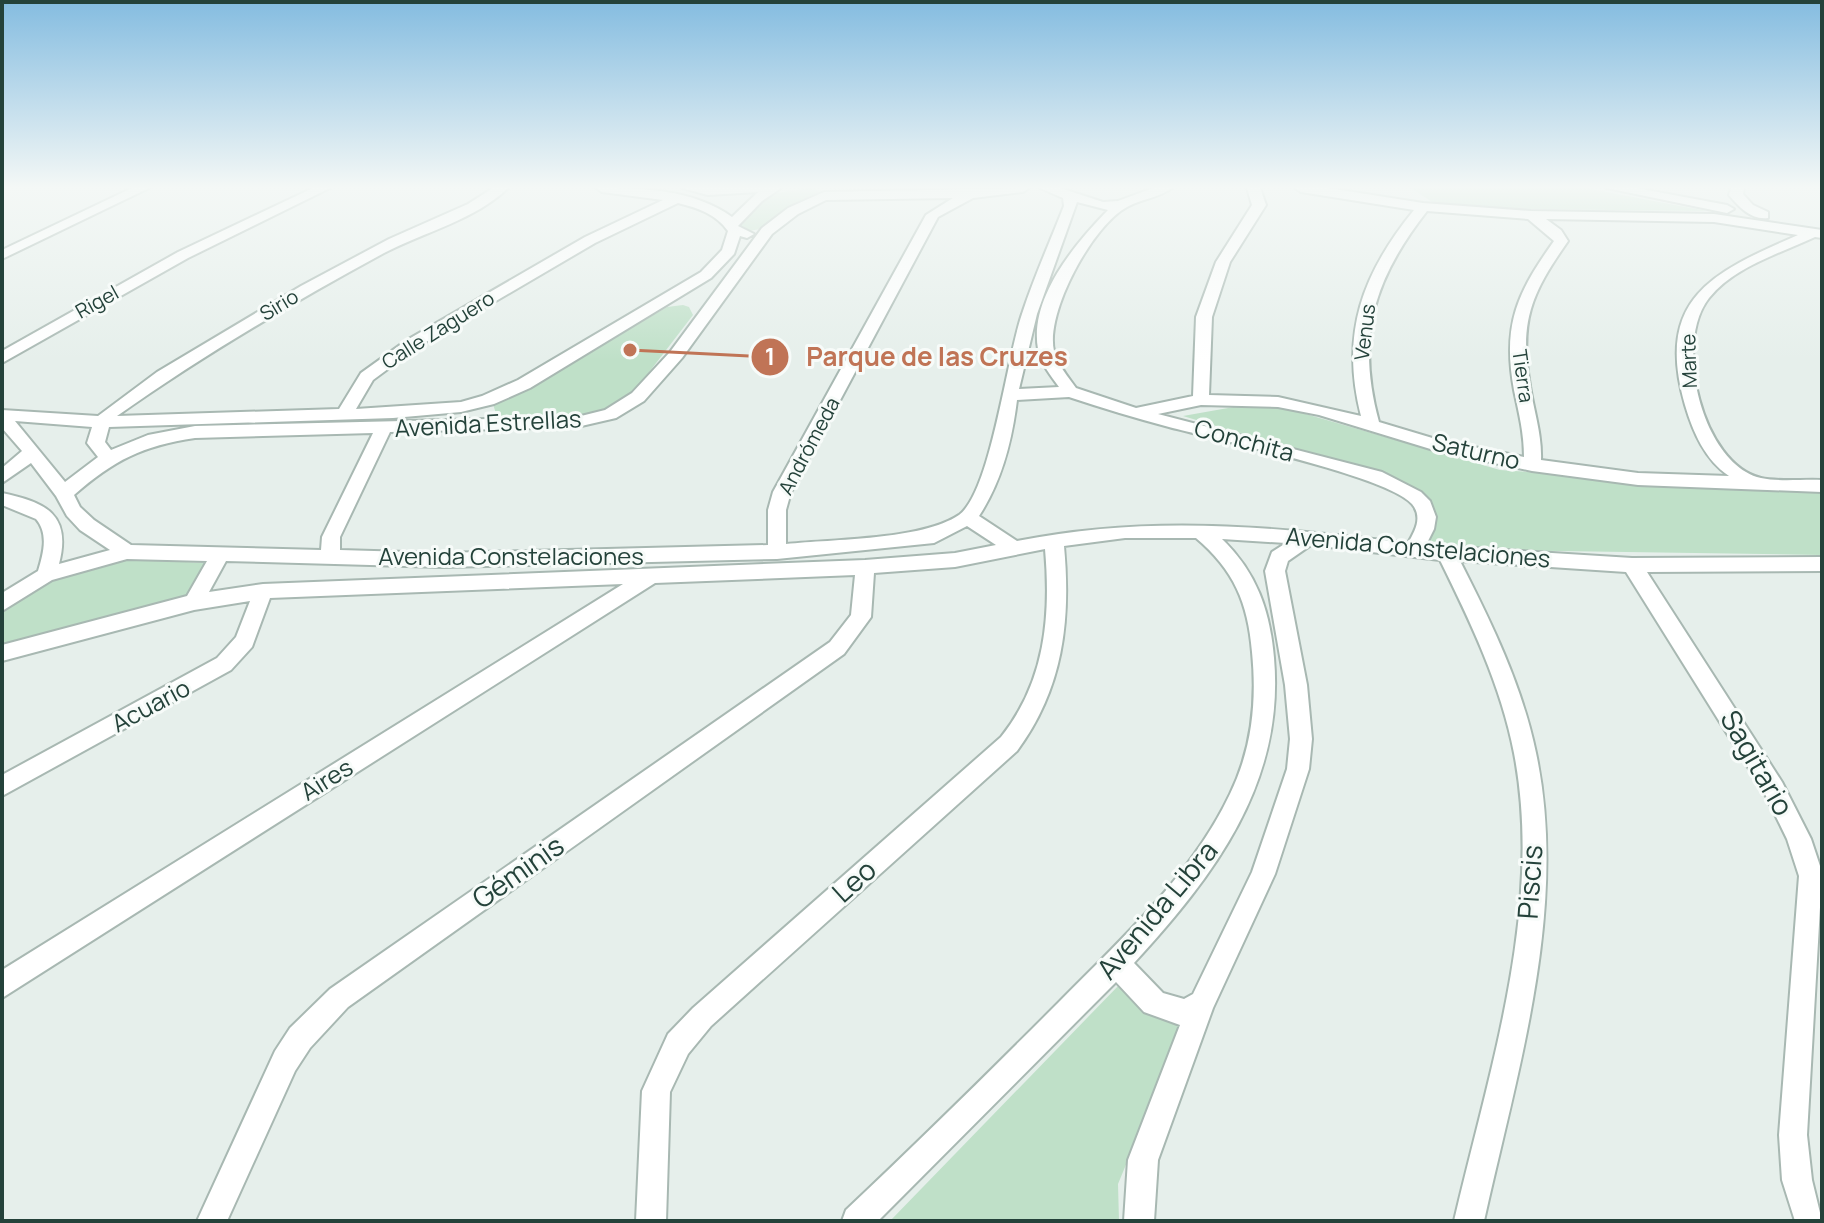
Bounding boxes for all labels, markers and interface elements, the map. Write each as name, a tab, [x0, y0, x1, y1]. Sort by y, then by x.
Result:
street label: Rigel	[70, 279, 123, 324]
street label: Sirio	[254, 282, 303, 327]
street label: Calle Zaguero	[376, 284, 499, 375]
street label: Venus	[1348, 302, 1381, 362]
callout: Parque de las Cruzes	[750, 332, 1084, 382]
street label: Marte	[1674, 333, 1703, 389]
text: Parque de las Cruzes	[806, 338, 1068, 374]
text: 1	[765, 339, 775, 372]
street label: Tierra	[1506, 348, 1541, 404]
street label: Andrómeda	[772, 392, 846, 499]
street label: Avenida Estrellas	[394, 401, 582, 444]
street label: Conchita	[1191, 410, 1298, 469]
street label: Saturno	[1429, 424, 1523, 477]
street label: Avenida Constelaciones	[1284, 518, 1552, 575]
street label: Avenida Constelaciones	[378, 539, 644, 572]
street label: Acuario	[105, 670, 195, 739]
street label: Sagitario	[1712, 703, 1803, 822]
street label: Aires	[294, 750, 359, 808]
street label: Géminis	[464, 826, 571, 917]
street label: Avenida Libra	[1087, 832, 1225, 987]
street label: Piscis	[1507, 843, 1551, 920]
street label: Leo	[823, 850, 884, 910]

